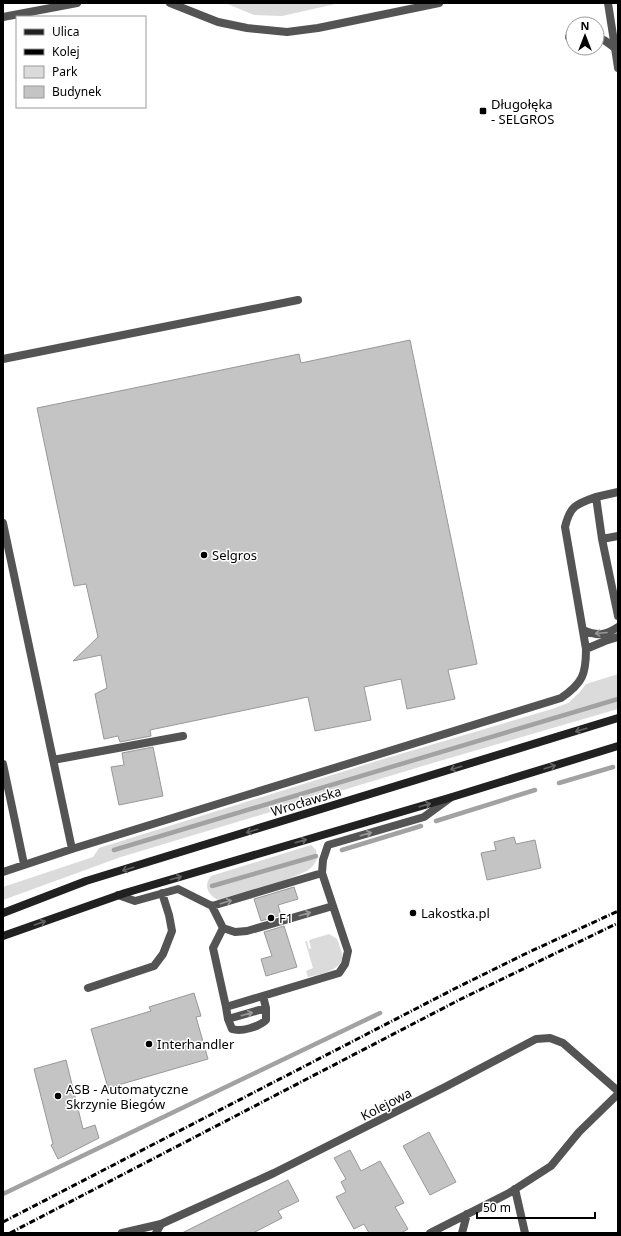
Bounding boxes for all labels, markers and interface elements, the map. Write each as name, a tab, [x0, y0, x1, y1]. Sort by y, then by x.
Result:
legend	[16, 16, 146, 108]
north arrow	[565, 16, 605, 56]
text: N	[581, 18, 589, 33]
text: Ulica	[52, 23, 79, 40]
text: Kolej	[52, 43, 80, 60]
text: Park	[52, 63, 78, 80]
text: Budynek	[52, 83, 102, 100]
place label: Długołęka - SELGROS	[491, 95, 554, 128]
marker: Długołęka - SELGROS	[478, 106, 488, 116]
place label: Selgros	[212, 546, 257, 564]
marker: Selgros	[199, 550, 209, 560]
one-way arrow	[595, 630, 608, 637]
one-way arrow	[575, 726, 587, 734]
one-way arrow	[543, 763, 556, 770]
one-way arrow	[450, 765, 463, 772]
street label: Wrocławska	[269, 782, 343, 820]
one-way arrow	[419, 801, 432, 808]
one-way arrow	[246, 828, 259, 835]
one-way arrow	[359, 830, 372, 837]
one-way arrow	[294, 837, 307, 844]
one-way arrow	[121, 866, 134, 873]
one-way arrow	[169, 874, 182, 881]
one-way arrow	[219, 898, 232, 905]
place label: Lakostka.pl	[421, 904, 490, 922]
marker: Lakostka.pl	[408, 908, 418, 918]
place label: F1	[279, 909, 293, 927]
one-way arrow	[298, 910, 311, 917]
marker: F1	[266, 913, 276, 923]
one-way arrow	[33, 918, 45, 926]
one-way arrow	[241, 1010, 254, 1017]
place label: Interhandler	[157, 1035, 235, 1053]
marker: Interhandler	[144, 1039, 154, 1049]
place label: ASB - Automatyczne Skrzynie Biegów	[66, 1080, 188, 1113]
street label: Kolejowa	[357, 1083, 415, 1125]
marker: ASB - Automatyczne Skrzynie Biegów	[53, 1091, 63, 1101]
scale bar	[477, 1194, 595, 1220]
text: 50 m	[483, 1199, 511, 1216]

